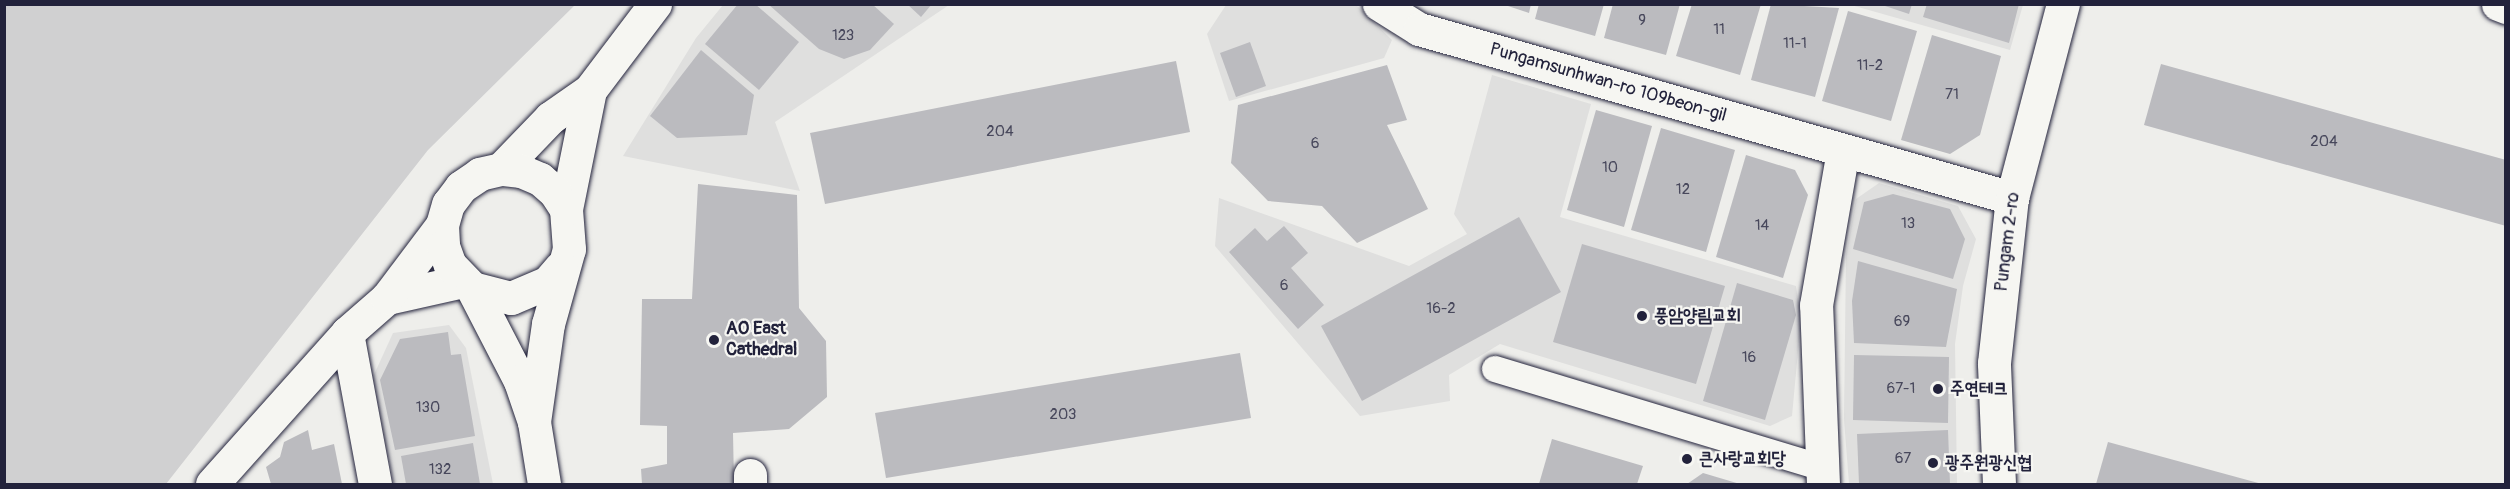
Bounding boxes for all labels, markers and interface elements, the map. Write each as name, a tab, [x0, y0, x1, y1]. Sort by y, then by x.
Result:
house number: 9	[1638, 12, 1646, 30]
house number: 11	[1713, 21, 1725, 39]
house number: 123	[832, 27, 854, 45]
house number: 11-1	[1783, 35, 1807, 53]
street label: Pungamsunhwan-ro 109beon-gil	[1487, 39, 1729, 127]
house number: 11-2	[1857, 57, 1883, 75]
house number: 71	[1945, 86, 1959, 104]
house number: 204	[986, 123, 1014, 141]
house number: 204	[2310, 133, 2338, 151]
house number: 6	[1311, 135, 1319, 153]
house number: 10	[1602, 159, 1618, 177]
house number: 12	[1676, 181, 1690, 199]
street label: Pungam 2-ro	[1991, 191, 2025, 293]
house number: 13	[1901, 215, 1915, 233]
house number: 14	[1755, 217, 1769, 235]
house number: 6	[1280, 277, 1288, 295]
house number: 16-2	[1426, 300, 1456, 318]
place label: 풍암양림교회	[1654, 305, 1741, 327]
marker: 풍암양림교회	[1635, 309, 1649, 323]
house number: 69	[1894, 313, 1910, 331]
place label: AO East Cathedral	[726, 319, 797, 362]
marker: AO East Cathedral	[707, 333, 721, 347]
house number: 16	[1742, 349, 1756, 367]
place label: 주연테크	[1950, 378, 2008, 400]
house number: 67-1	[1887, 380, 1915, 398]
marker: 주연테크	[1931, 382, 1945, 396]
house number: 130	[416, 399, 440, 417]
house number: 203	[1050, 406, 1076, 424]
place label: 큰사랑교회당	[1699, 448, 1786, 470]
house number: 67	[1895, 450, 1911, 468]
marker: 큰사랑교회당	[1680, 452, 1694, 466]
place label: 광주원광신협	[1945, 452, 2032, 474]
marker: 광주원광신협	[1926, 456, 1940, 470]
house number: 132	[429, 461, 451, 479]

